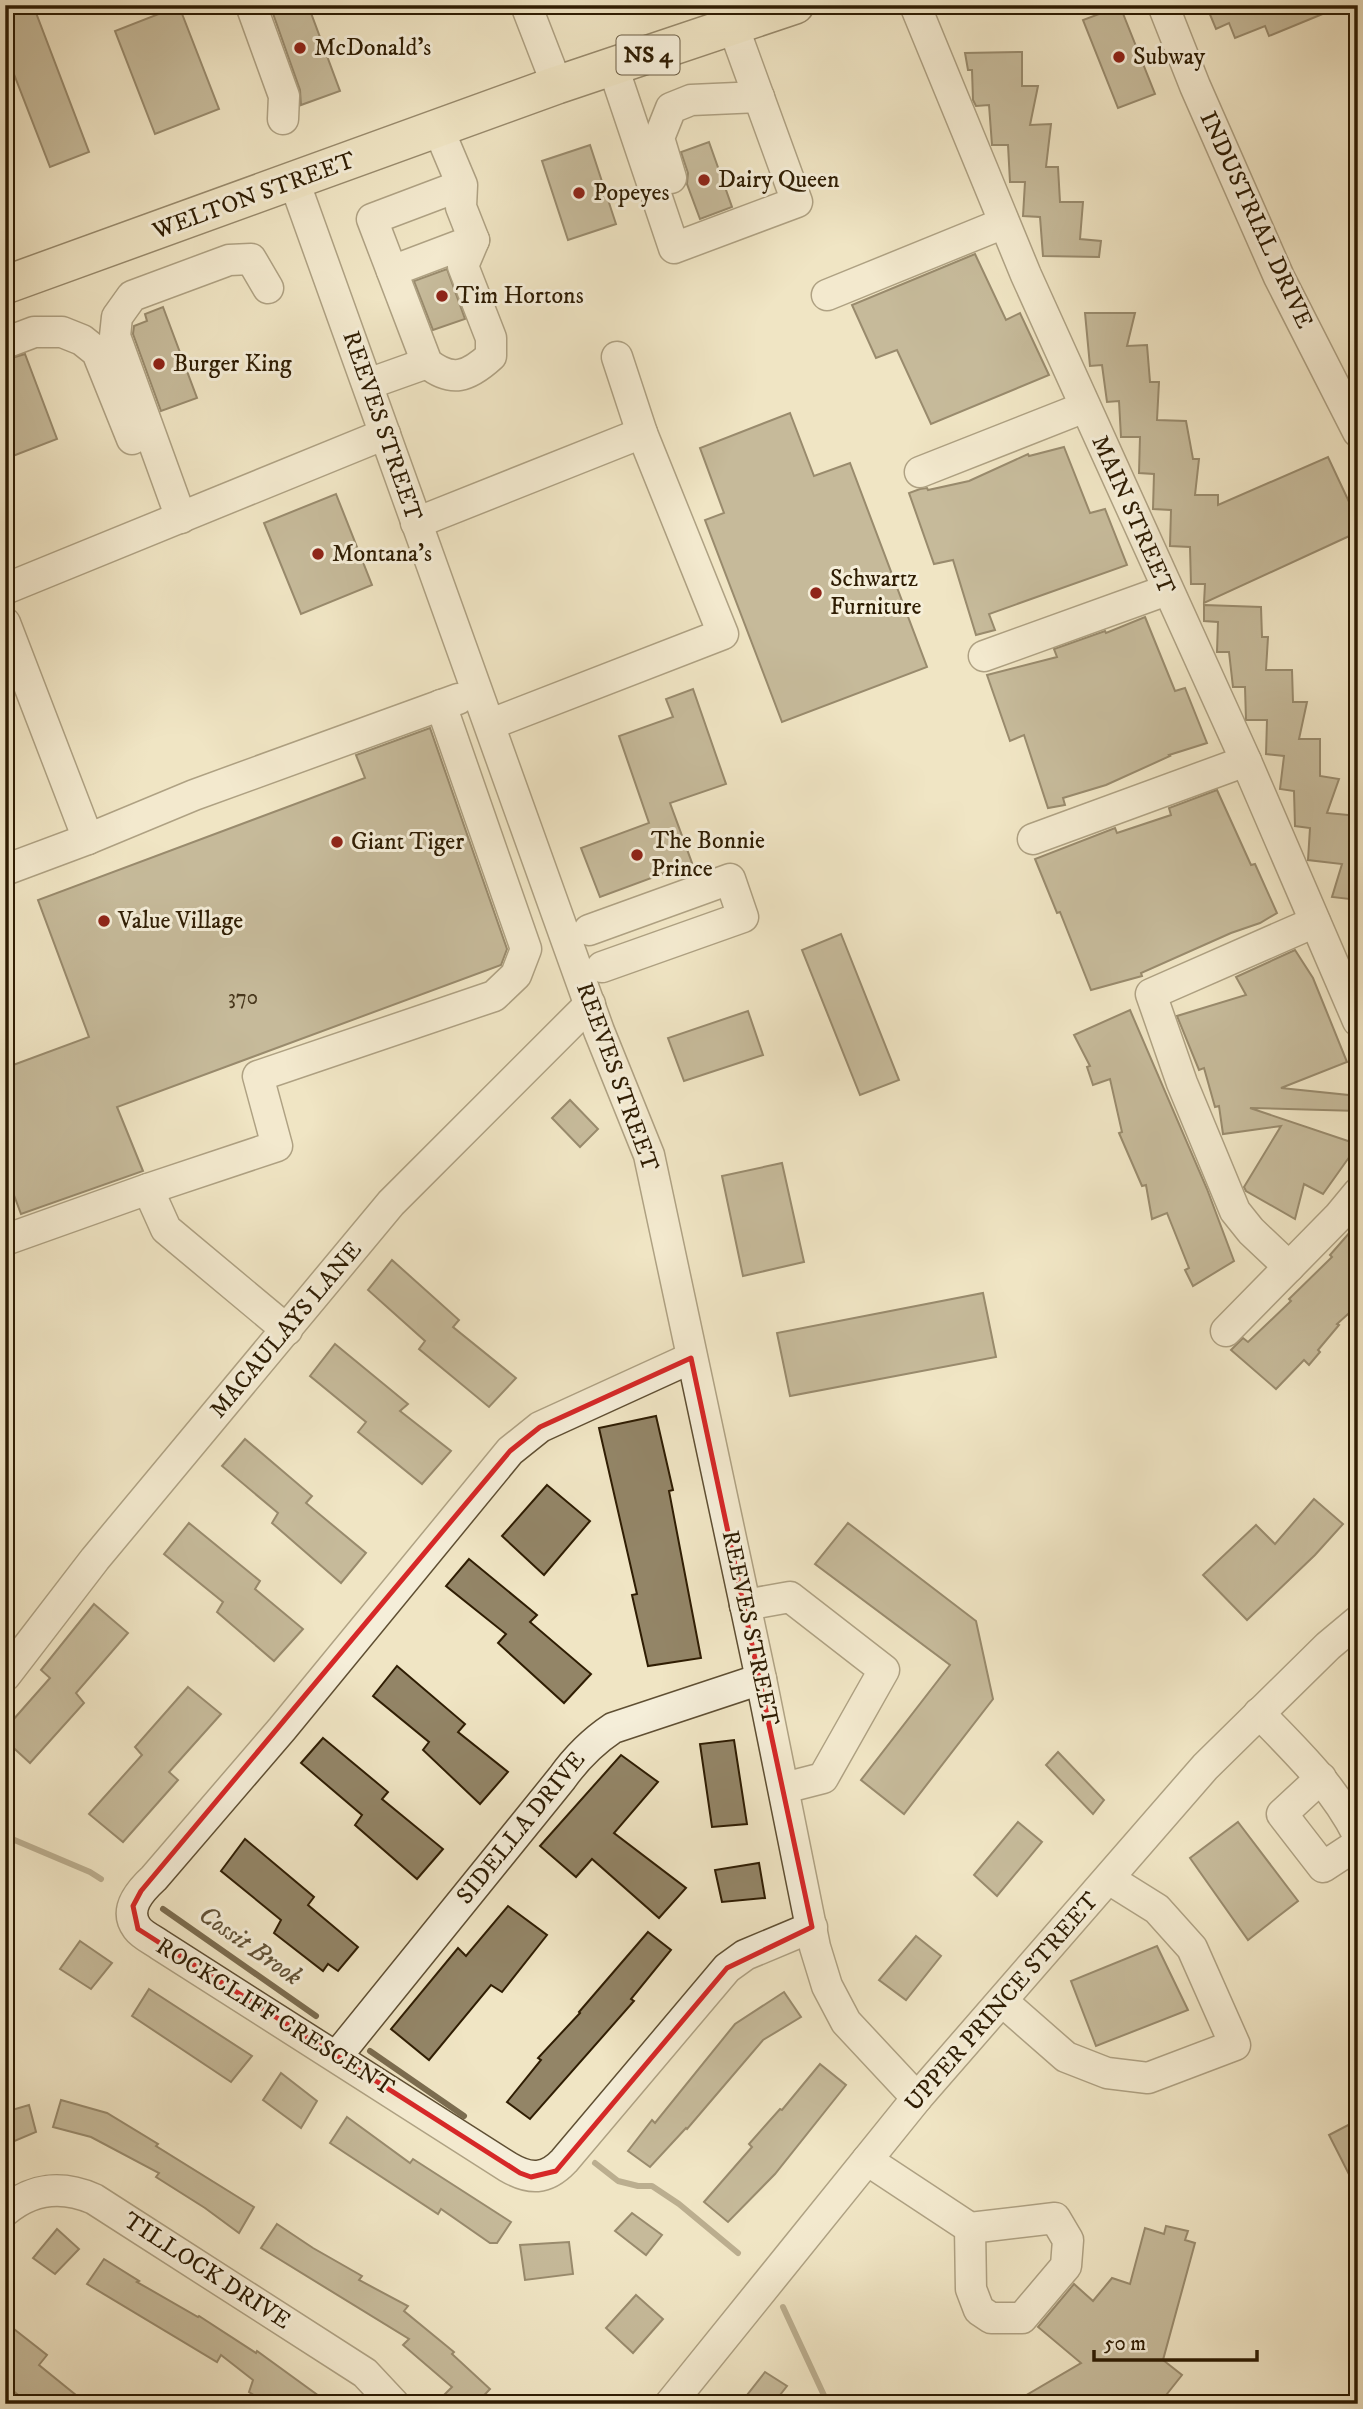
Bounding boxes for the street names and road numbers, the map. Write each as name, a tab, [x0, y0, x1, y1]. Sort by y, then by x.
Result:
road number: NS 4	[616, 36, 680, 74]
street label: INDUSTRIAL DRIVE	[1193, 107, 1319, 333]
street label: WELTON STREET	[148, 145, 359, 247]
street label: REEVES STREET	[335, 327, 429, 525]
street label: MAIN STREET	[1085, 431, 1181, 599]
street label: REEVES STREET	[569, 978, 665, 1176]
street label: MACAULAYS LANE	[203, 1236, 369, 1424]
street label: REEVES STREET	[715, 1528, 785, 1728]
street label: SIDELLA DRIVE	[450, 1745, 592, 1911]
street label: UPPER PRINCE STREET	[899, 1886, 1105, 2118]
street label: ROCKCLIFF CRESCENT	[150, 1931, 400, 2103]
street label: TILLOCK DRIVE	[118, 2206, 296, 2336]

